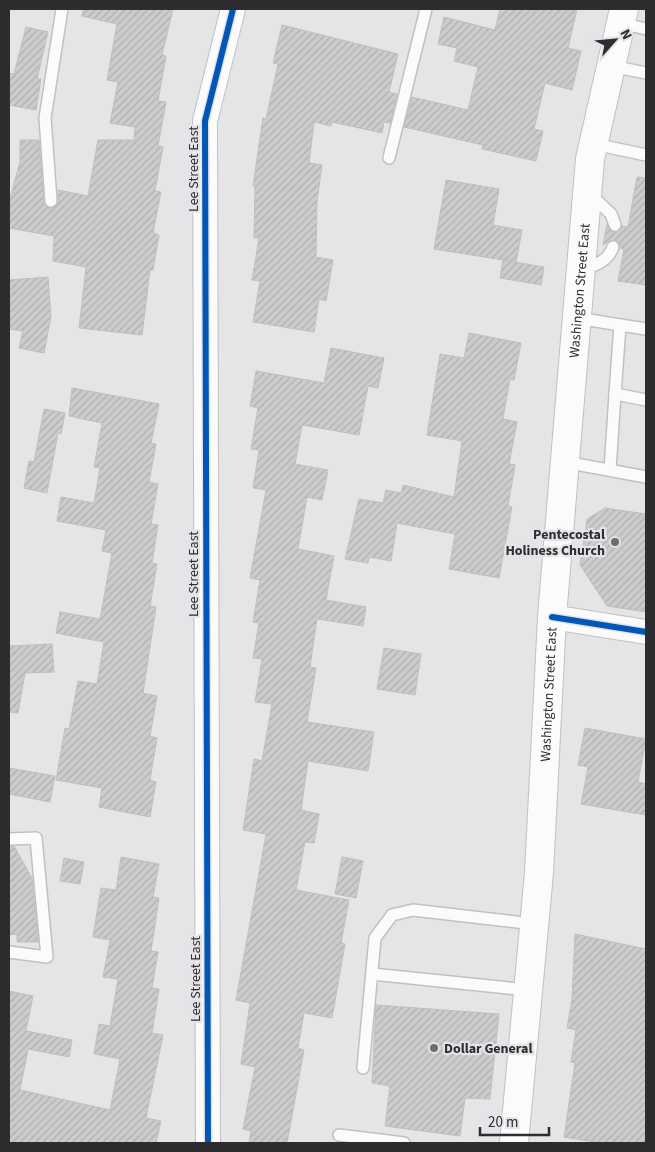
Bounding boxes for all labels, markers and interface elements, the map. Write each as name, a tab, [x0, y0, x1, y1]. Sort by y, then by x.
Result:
north arrow	[590, 15, 640, 65]
text: N	[615, 26, 637, 43]
street label: Lee Street East	[184, 126, 204, 212]
street label: Washington Street East	[565, 222, 596, 359]
place label: Pentecostal Holiness Church	[505, 525, 605, 561]
street label: Lee Street East	[184, 531, 204, 617]
marker: Pentecostal Holiness Church	[609, 536, 621, 548]
street label: Washington Street East	[536, 626, 562, 762]
street label: Lee Street East	[186, 936, 206, 1022]
place label: Dollar General	[444, 1039, 532, 1059]
marker: Dollar General	[428, 1042, 440, 1054]
scale bar	[480, 1104, 549, 1136]
text: 20 m	[488, 1112, 518, 1133]

